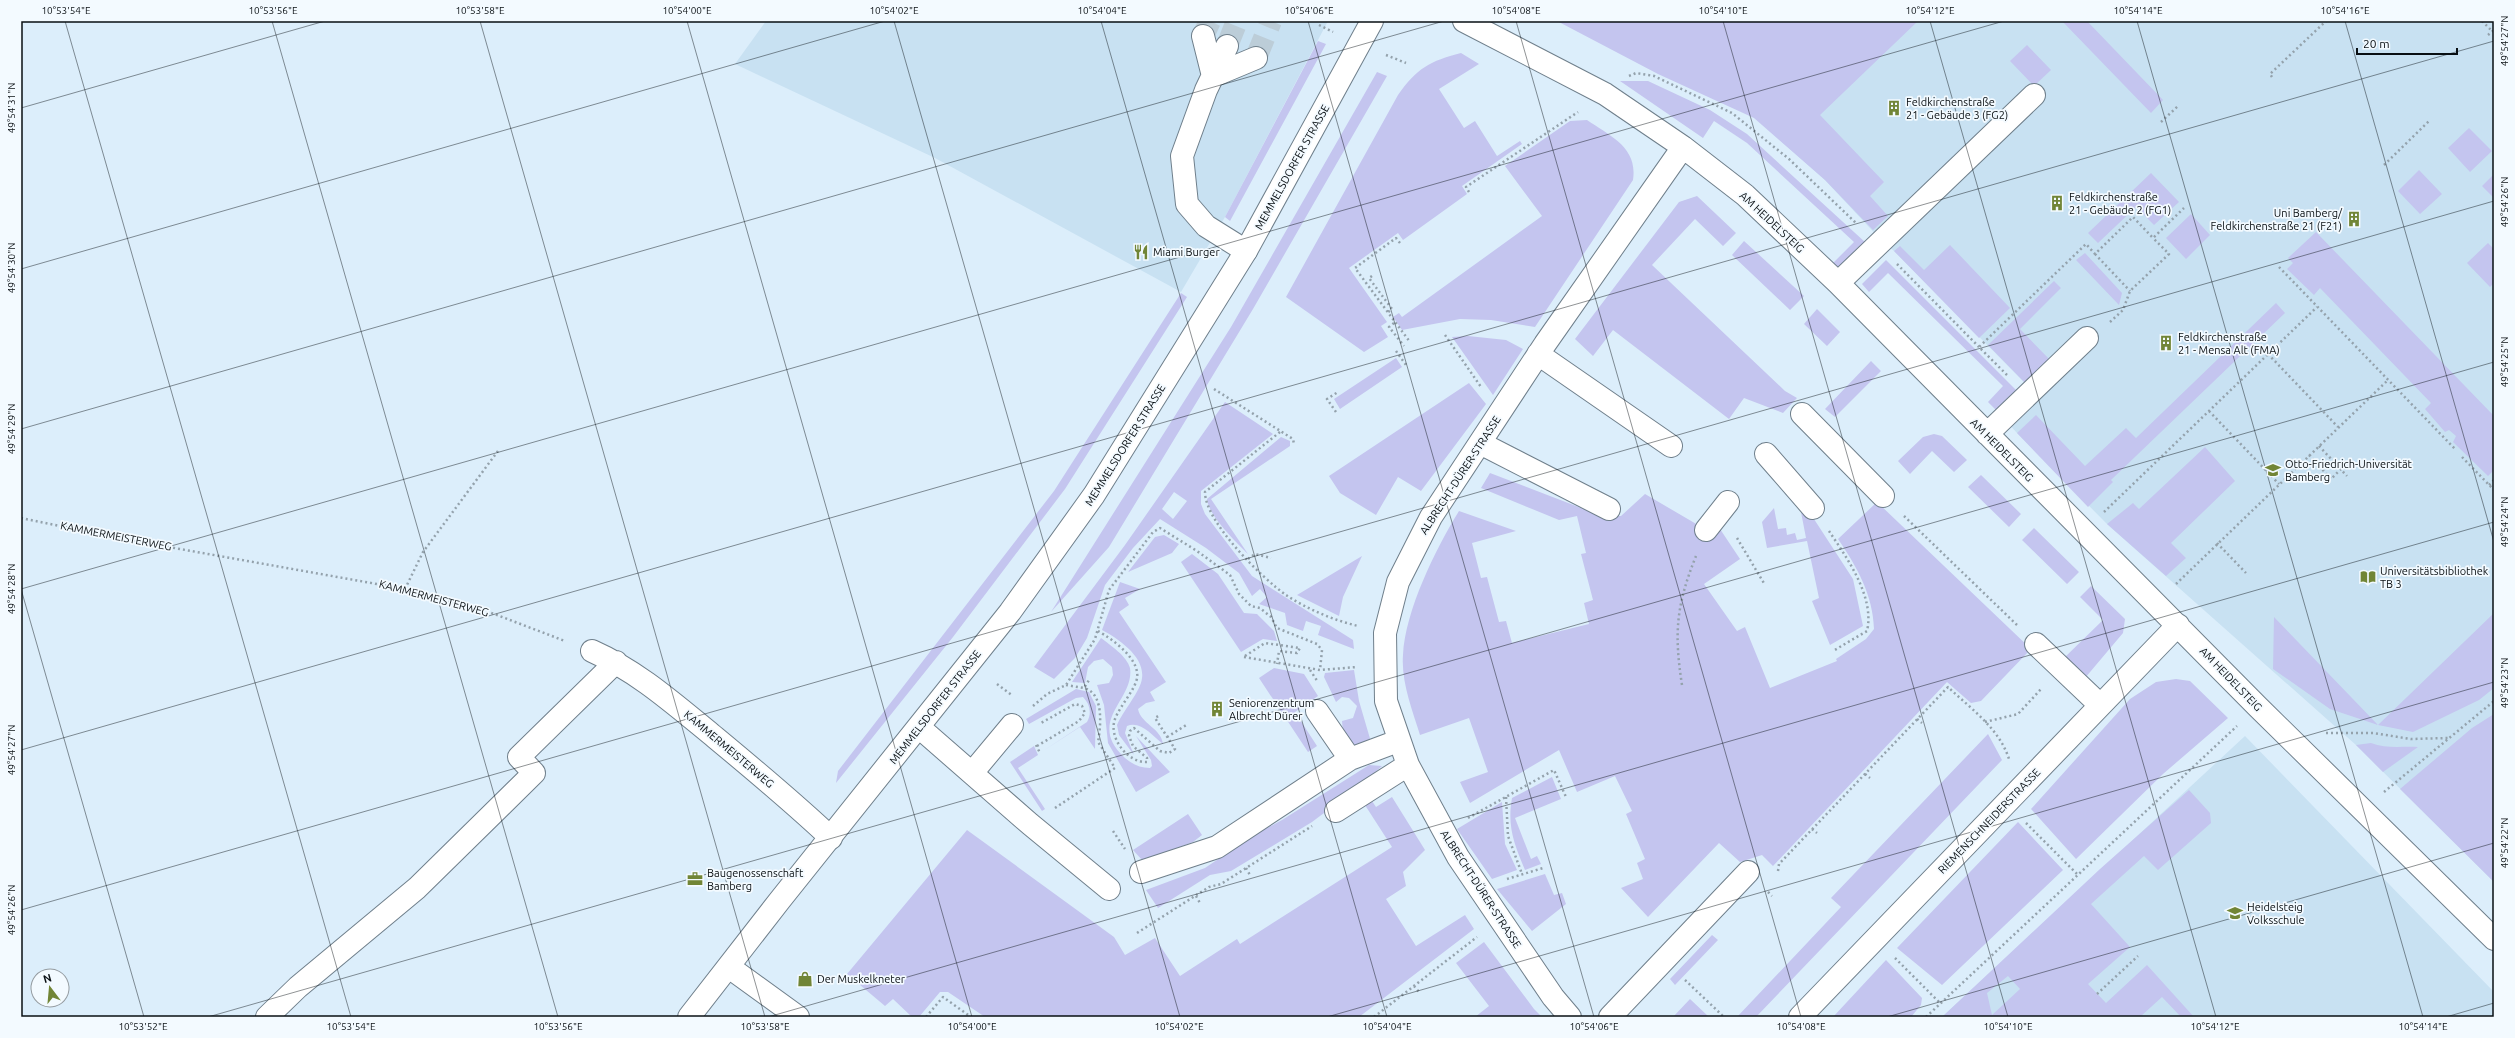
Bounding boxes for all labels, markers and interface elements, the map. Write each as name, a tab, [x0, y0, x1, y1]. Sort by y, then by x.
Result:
text: 10°53'54"E	[41, 5, 91, 16]
text: 10°53'56"E	[248, 5, 298, 16]
text: 10°53'58"E	[455, 5, 505, 16]
text: 10°54'00"E	[662, 5, 712, 16]
text: 10°54'02"E	[869, 5, 919, 16]
text: 10°54'04"E	[1077, 5, 1127, 16]
text: 10°54'06"E	[1284, 5, 1334, 16]
text: 10°54'08"E	[1491, 5, 1541, 16]
text: 10°54'10"E	[1698, 5, 1748, 16]
text: 10°54'12"E	[1905, 5, 1955, 16]
text: 10°54'14"E	[2113, 5, 2163, 16]
text: 10°54'16"E	[2320, 5, 2370, 16]
text: 49°54'27"N	[2499, 16, 2510, 66]
scale bar	[2357, 30, 2457, 56]
text: 20 m	[2363, 37, 2390, 50]
text: 49°54'31"N	[6, 83, 17, 133]
place label: Feldkirchenstraße 21 - Gebäude 3 (FG2)	[1906, 96, 2008, 122]
building icon: Feldkirchenstraße 21 - Gebäude 3 (FG2)	[1885, 99, 1903, 117]
street label: MEMMELSDORFER STRASSE	[1253, 102, 1331, 232]
text: 49°54'26"N	[2499, 177, 2510, 227]
street label: AM HEIDELSTEIG	[1737, 189, 1807, 255]
place label: Feldkirchenstraße 21 - Gebäude 2 (FG1)	[2069, 191, 2171, 217]
building icon: Feldkirchenstraße 21 - Gebäude 2 (FG1)	[2048, 194, 2066, 212]
place label: Uni Bamberg/ Feldkirchenstraße 21 (F21)	[2211, 207, 2343, 233]
building icon: Uni Bamberg/ Feldkirchenstraße 21 (F21)	[2345, 210, 2363, 228]
text: 49°54'30"N	[6, 243, 17, 293]
restaurant icon: Miami Burger	[1132, 243, 1150, 261]
place label: Miami Burger	[1153, 246, 1220, 258]
place label: Feldkirchenstraße 21 - Mensa Alt (FMA)	[2178, 331, 2280, 357]
building icon: Feldkirchenstraße 21 - Mensa Alt (FMA)	[2157, 334, 2175, 352]
text: 49°54'25"N	[2499, 337, 2510, 387]
street label: MEMMELSDORFER STRASSE	[1083, 382, 1167, 508]
text: 49°54'29"N	[6, 404, 17, 454]
street label: ALBRECHT-DÜRER-STRASSE	[1417, 414, 1503, 536]
street label: AM HEIDELSTEIG	[1968, 416, 2036, 484]
place label: Otto-Friedrich-Universität Bamberg	[2285, 458, 2413, 483]
school or university icon: Otto-Friedrich-Universität Bamberg	[2264, 461, 2282, 479]
text: 49°54'24"N	[2499, 497, 2510, 547]
street label: KAMMERMEISTERWEG	[59, 519, 173, 553]
text: 49°54'28"N	[6, 564, 17, 614]
place label: Universitätsbibliothek TB 3	[2380, 565, 2489, 590]
library icon: Universitätsbibliothek TB 3	[2359, 568, 2377, 586]
street label: KAMMERMEISTERWEG	[378, 578, 490, 618]
street label: AM HEIDELSTEIG	[2198, 645, 2264, 713]
street label: MEMMELSDORFER STRASSE	[887, 648, 983, 766]
text: 49°54'23"N	[2499, 658, 2510, 708]
place label: Seniorenzentrum Albrecht Dürer	[1229, 697, 1314, 722]
building icon: Seniorenzentrum Albrecht Dürer	[1208, 700, 1226, 718]
street label: KAMMERMEISTERWEG	[682, 708, 776, 790]
text: 49°54'27"N	[6, 725, 17, 775]
street label: RIEMENSCHNEIDERSTRASSE	[1936, 766, 2042, 876]
text: 49°54'22"N	[2499, 818, 2510, 868]
street label: ALBRECHT-DÜRER-STRASSE	[1438, 828, 1524, 950]
place label: Baugenossenschaft Bamberg	[707, 867, 804, 892]
office icon: Baugenossenschaft Bamberg	[686, 870, 704, 888]
text: 49°54'26"N	[6, 885, 17, 935]
place label: Heidelsteig Volksschule	[2247, 901, 2305, 926]
school or university icon: Heidelsteig Volksschule	[2226, 904, 2244, 922]
north arrow	[30, 968, 70, 1008]
shop icon: Der Muskelkneter	[796, 970, 814, 988]
text: N	[42, 971, 53, 985]
place label: Der Muskelkneter	[817, 973, 906, 985]
text: 10°53'52"E	[118, 1021, 168, 1032]
text: 10°53'54"E	[326, 1021, 376, 1032]
text: 10°53'56"E	[533, 1021, 583, 1032]
text: 10°53'58"E	[740, 1021, 790, 1032]
text: 10°54'00"E	[947, 1021, 997, 1032]
text: 10°54'02"E	[1154, 1021, 1204, 1032]
text: 10°54'04"E	[1362, 1021, 1412, 1032]
text: 10°54'06"E	[1569, 1021, 1619, 1032]
text: 10°54'08"E	[1776, 1021, 1826, 1032]
text: 10°54'10"E	[1983, 1021, 2033, 1032]
text: 10°54'12"E	[2190, 1021, 2240, 1032]
text: 10°54'14"E	[2398, 1021, 2448, 1032]

